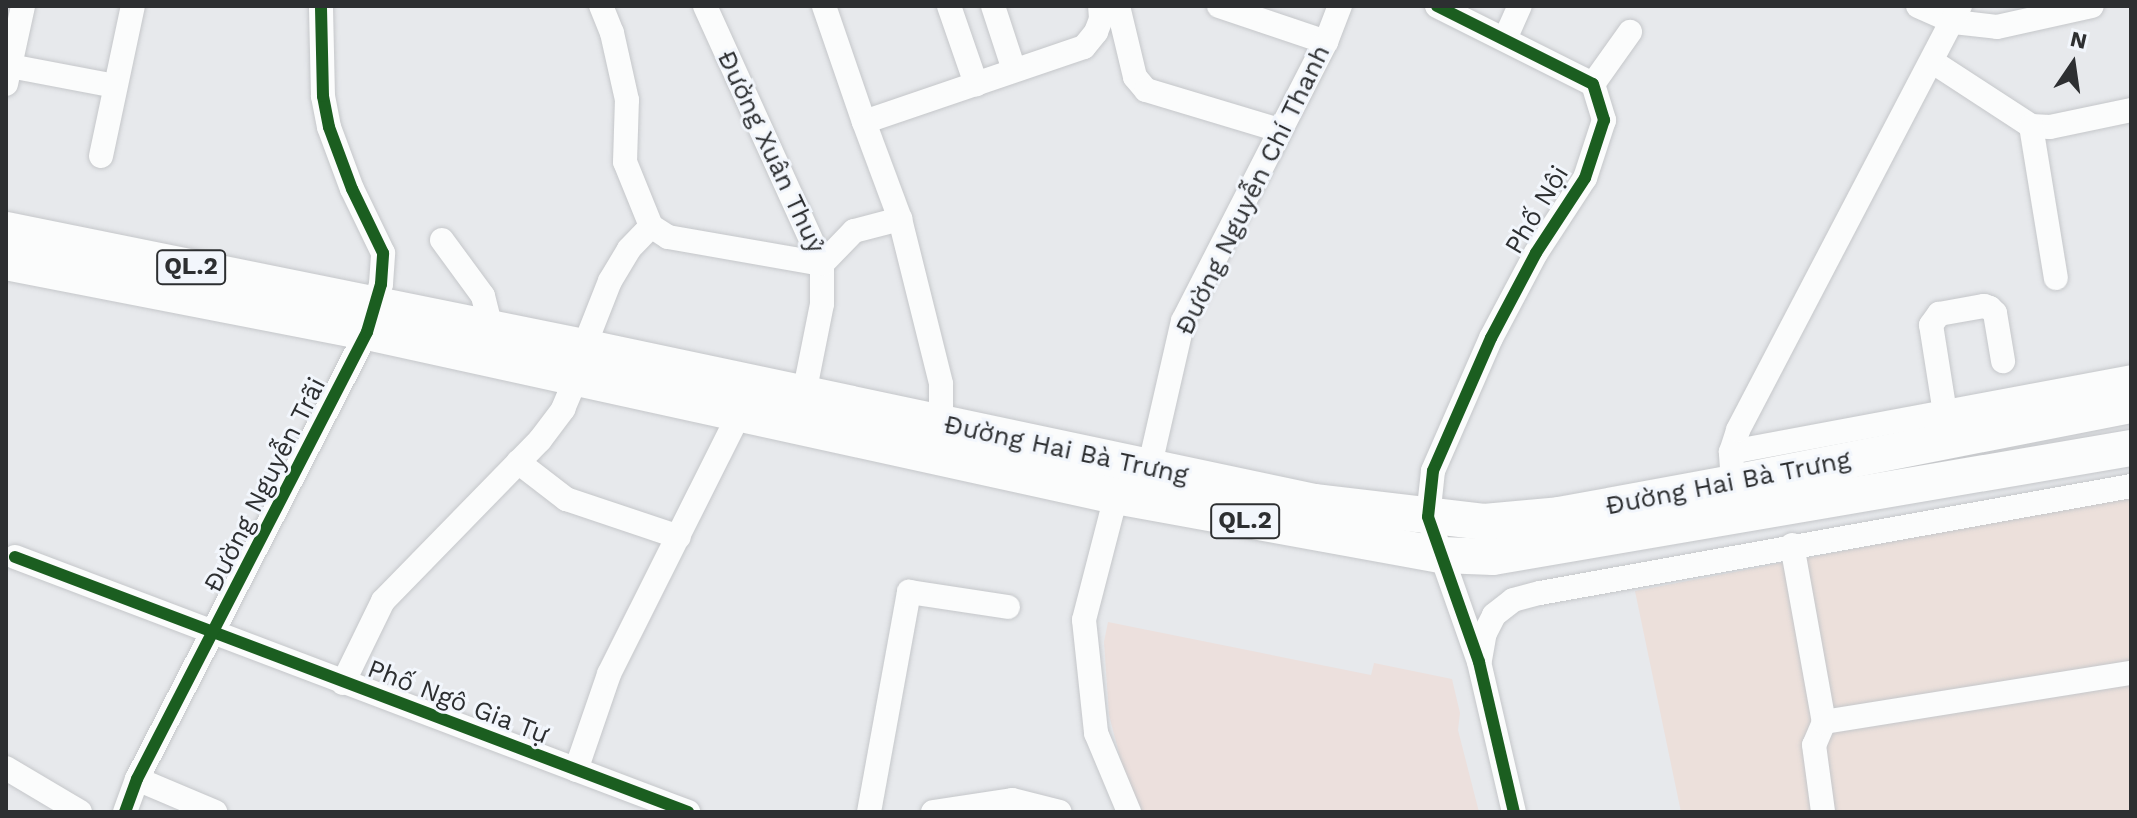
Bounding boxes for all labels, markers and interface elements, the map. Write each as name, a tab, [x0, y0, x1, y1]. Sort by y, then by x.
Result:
north arrow	[2033, 24, 2113, 104]
text: N	[2068, 26, 2089, 54]
street label: Đường Nguyễn Chí Thanh	[1169, 40, 1337, 340]
street label: Đường Xuân Thuỷ	[710, 45, 832, 259]
street label: Phố Nội	[1498, 160, 1576, 260]
road number: QL.2	[155, 247, 227, 287]
street label: Đường Nguyễn Trãi	[197, 372, 333, 598]
street label: Đường Hai Bà Trưng	[940, 409, 1192, 491]
street label: Đường Hai Bà Trưng	[1602, 444, 1854, 522]
road number: QL.2	[1209, 501, 1281, 541]
street label: Phố Ngô Gia Tự	[362, 653, 554, 751]

